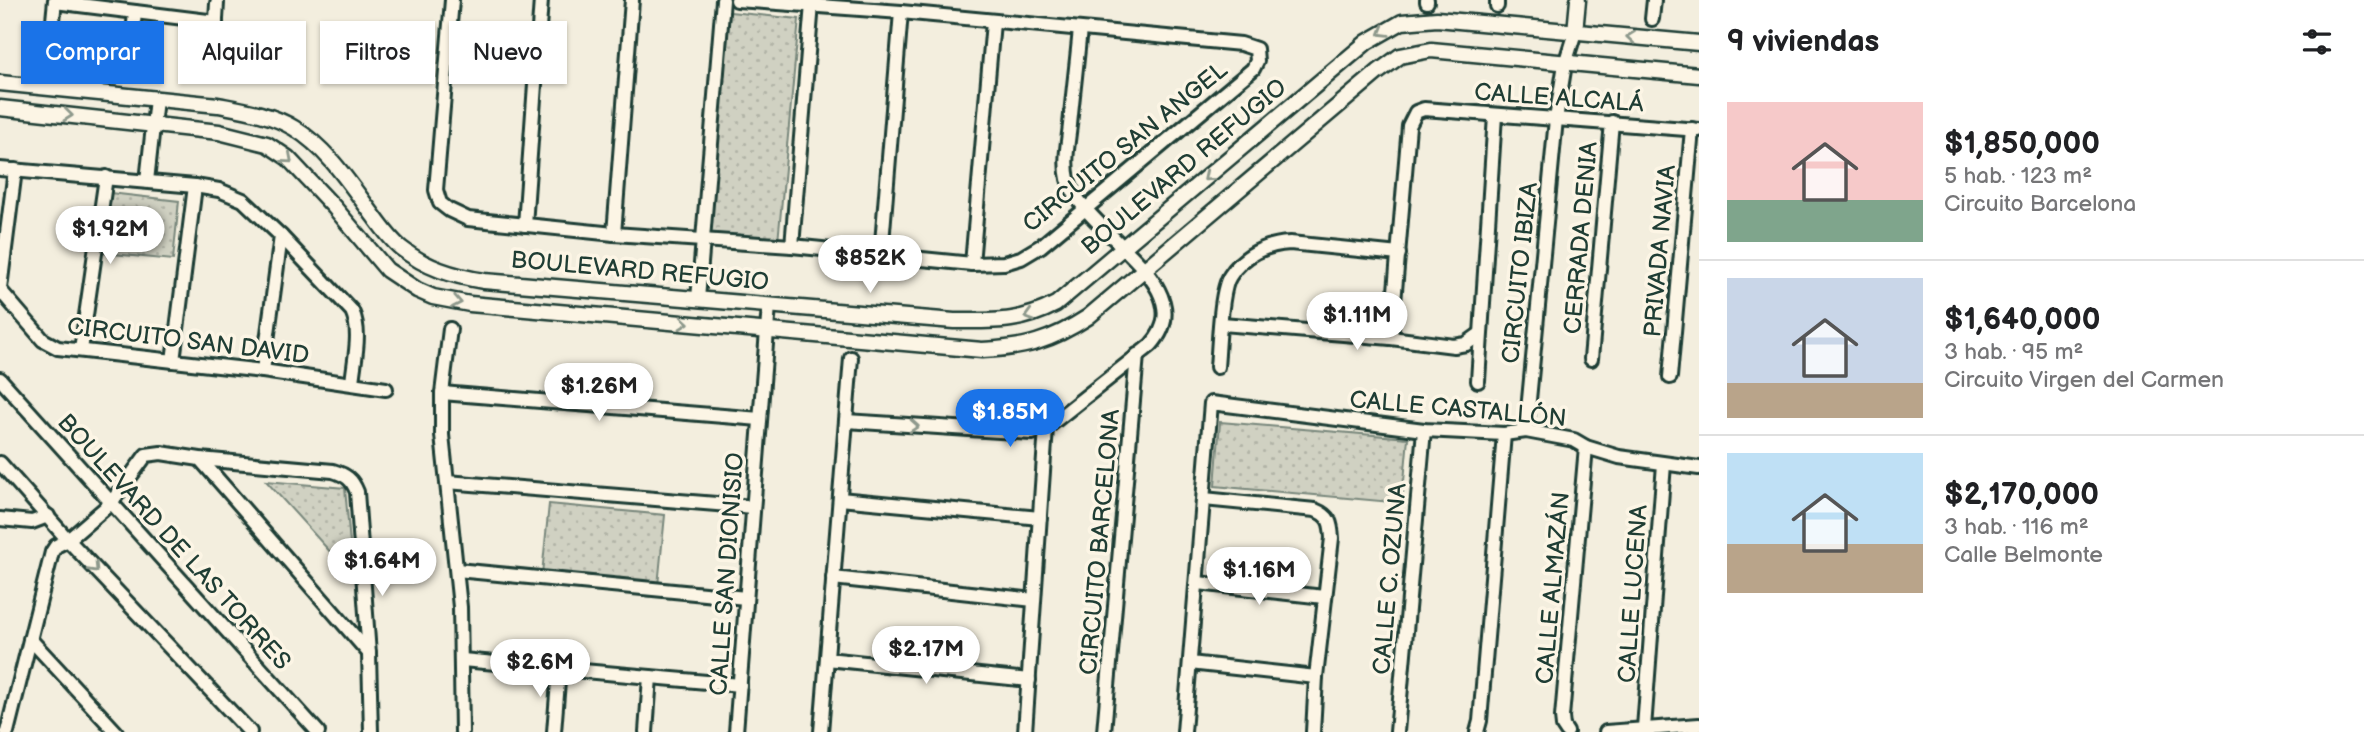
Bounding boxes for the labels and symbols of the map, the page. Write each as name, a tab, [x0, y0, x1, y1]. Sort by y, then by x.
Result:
one-way arrow	[1377, 24, 1390, 37]
one-way arrow	[1625, 30, 1636, 45]
street label: CIRCUITO SAN ANGEL	[1017, 55, 1233, 238]
street label: BOULEVARD REFUGIO	[1075, 73, 1293, 261]
street label: CALLE ALCALÁ	[1473, 77, 1645, 118]
one-way arrow	[63, 107, 74, 122]
street label: CERRADA DENIA	[1558, 140, 1604, 335]
one-way arrow	[279, 151, 292, 163]
street label: PRIVADA NAVIA	[1638, 163, 1682, 338]
one-way arrow	[1203, 169, 1216, 181]
street label: CIRCUITO IBIZA	[1496, 181, 1544, 365]
pin: $1.92M	[53, 206, 167, 266]
pin: $852K	[821, 236, 919, 295]
street label: BOULEVARD REFUGIO	[510, 245, 770, 297]
pin: $1.11M	[1300, 292, 1414, 352]
one-way arrow	[452, 294, 463, 309]
one-way arrow	[1023, 307, 1035, 322]
street label: CIRCUITO SAN DAVID	[65, 312, 311, 370]
one-way arrow	[679, 315, 690, 330]
pin: $1.26M	[542, 364, 656, 423]
street label: CALLE CASTALLÓN	[1348, 384, 1568, 433]
pin: $1.85M	[953, 390, 1067, 449]
street label: BOULEVARD DE LAS TORRES	[51, 408, 297, 676]
street label: CIRCUITO BARCELONA	[1074, 408, 1126, 676]
one-way arrow	[909, 418, 920, 433]
street label: CALLE SAN DIONISIO	[704, 451, 750, 697]
street label: CALLE C. OZUNA	[1367, 482, 1413, 676]
street label: CALLE ALMAZÁN	[1529, 490, 1576, 685]
street label: CALLE LUCENA	[1612, 504, 1654, 684]
pin: $1.64M	[325, 538, 439, 598]
pin: $1.16M	[1202, 548, 1316, 607]
one-way arrow	[86, 560, 99, 573]
pin: $2.17M	[869, 626, 983, 686]
pin: $2.6M	[491, 640, 589, 699]

